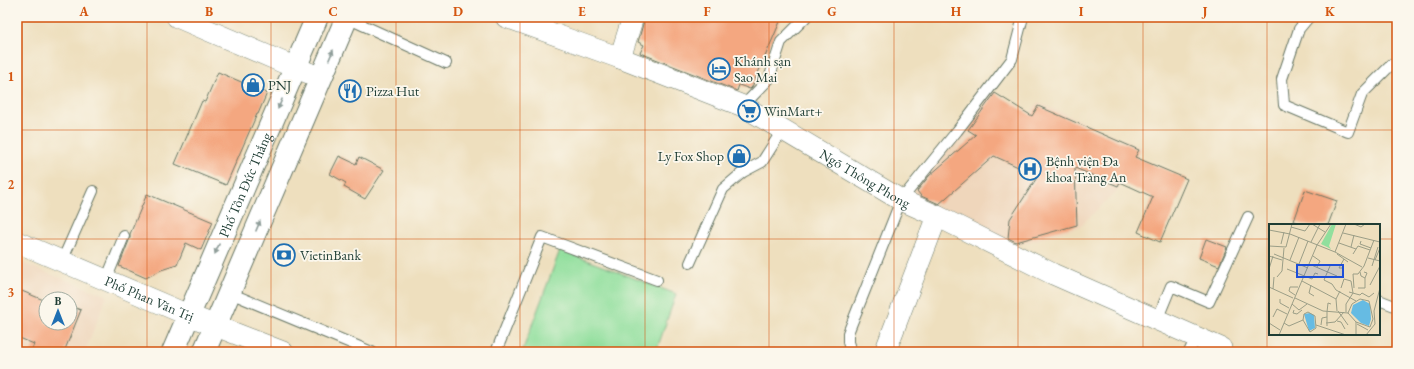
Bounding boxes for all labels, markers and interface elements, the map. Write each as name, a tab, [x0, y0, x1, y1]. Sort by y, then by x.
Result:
text: A	[78, 3, 89, 20]
text: B	[205, 3, 213, 20]
text: C	[328, 3, 338, 20]
text: D	[453, 3, 463, 20]
text: E	[578, 3, 586, 20]
text: F	[703, 3, 711, 20]
text: G	[827, 3, 837, 20]
text: H	[951, 3, 962, 20]
text: I	[1079, 3, 1084, 20]
text: J	[1201, 3, 1208, 20]
text: K	[1325, 3, 1336, 20]
one-way arrow	[328, 50, 334, 61]
place label: Khánh sạn Sao Mai	[734, 52, 792, 86]
hotel icon: Khánh sạn Sao Mai	[706, 56, 732, 82]
text: 1	[8, 68, 15, 85]
shop icon: PNJ	[240, 72, 266, 98]
place label: PNJ	[268, 76, 292, 94]
restaurant icon: Pizza Hut	[337, 78, 363, 104]
place label: Pizza Hut	[366, 82, 420, 100]
supermarket icon: WinMart+	[736, 98, 762, 124]
one-way arrow	[277, 99, 283, 110]
place label: WinMart+	[764, 102, 823, 120]
street label: Phố Tôn Đức Thắng	[214, 129, 276, 240]
shop icon: Ly Fox Shop	[726, 143, 752, 169]
street label: Ngõ Thông Phong	[816, 145, 914, 212]
place label: Ly Fox Shop	[658, 147, 724, 165]
place label: Bệnh viện Đa khoa Tràng An	[1046, 152, 1127, 186]
hospital icon: Bệnh viện Đa khoa Tràng An	[1017, 156, 1043, 182]
text: 2	[8, 176, 15, 193]
one-way arrow	[255, 221, 261, 232]
inset map	[1269, 224, 1380, 335]
bank icon: VietinBank	[271, 242, 297, 268]
one-way arrow	[214, 244, 220, 255]
place label: VietinBank	[300, 246, 361, 264]
street label: Phố Phan Văn Trị	[102, 272, 197, 326]
text: 3	[8, 284, 15, 301]
north arrow	[38, 291, 78, 331]
text: B	[55, 294, 62, 308]

